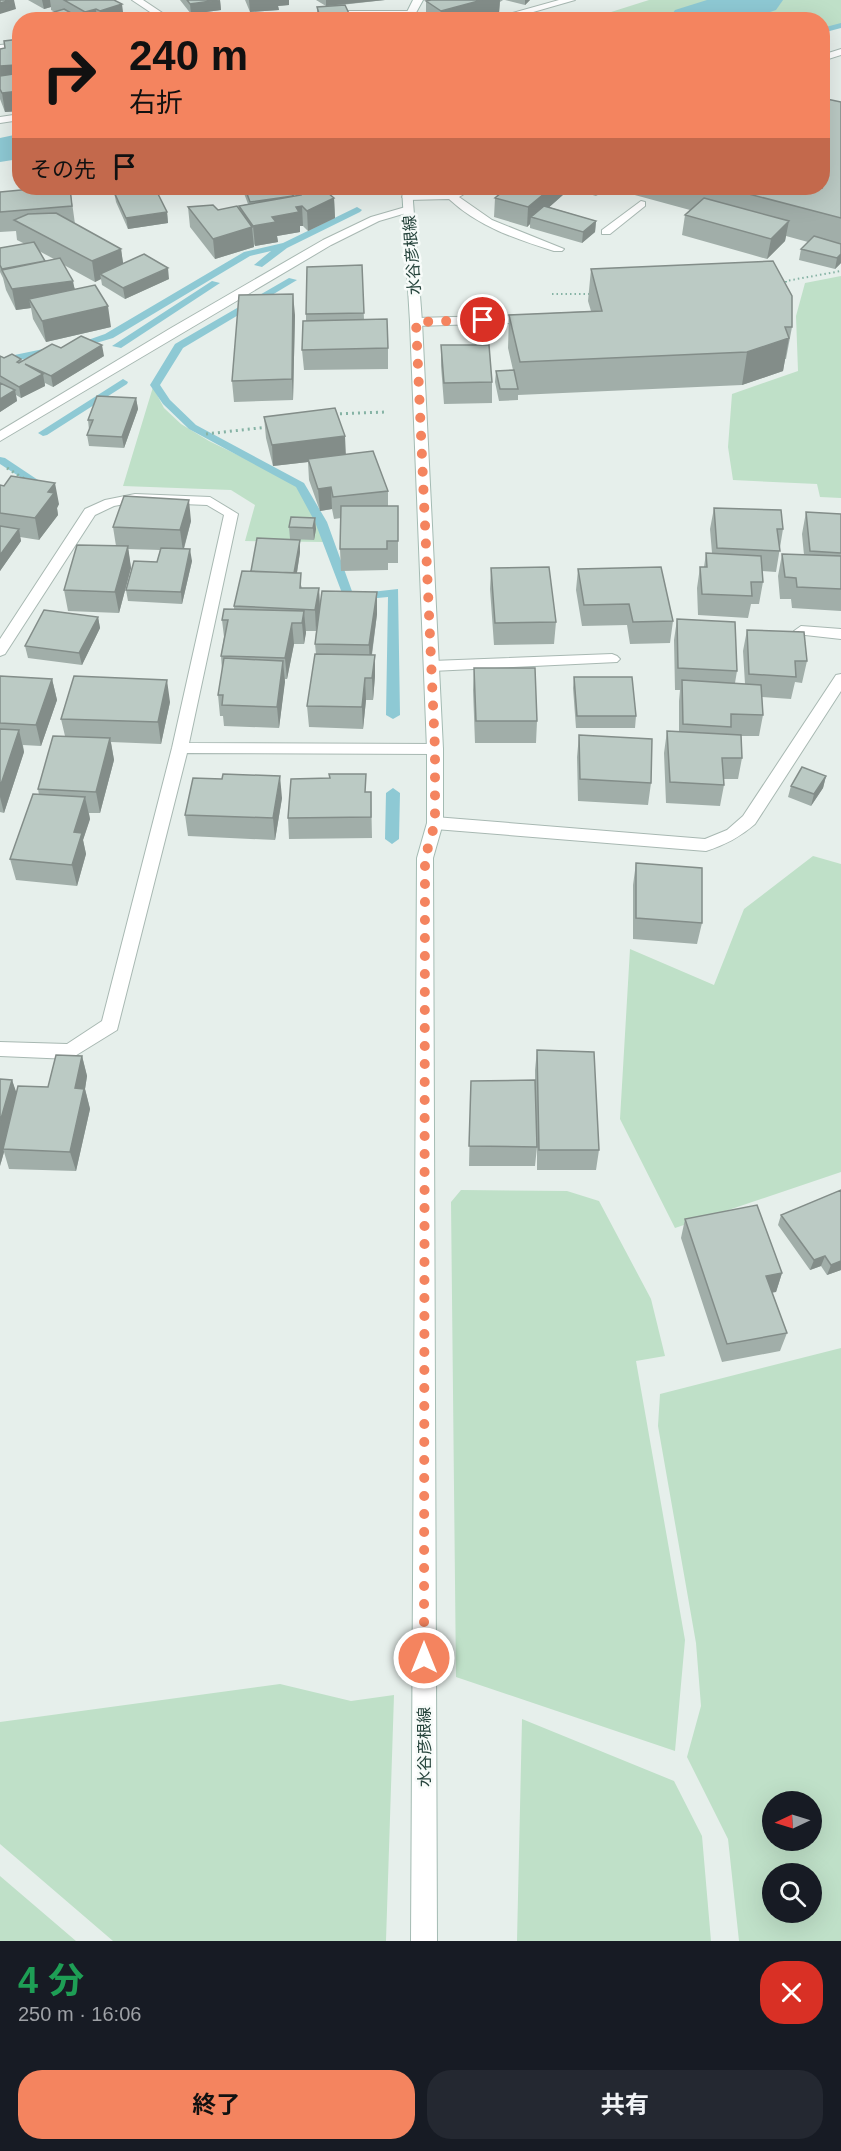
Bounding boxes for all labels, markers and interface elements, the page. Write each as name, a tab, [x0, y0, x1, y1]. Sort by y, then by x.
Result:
text: 240 m	[129, 32, 248, 79]
icon: right	[30, 36, 108, 114]
text: 右折	[129, 88, 183, 118]
icon: arrive	[108, 150, 141, 183]
text: その先	[30, 157, 96, 182]
street label: 水谷彦根線	[401, 214, 423, 296]
pin	[457, 294, 508, 345]
icon: arrive	[466, 303, 499, 336]
position arrow	[392, 1626, 456, 1690]
street label: 水谷彦根線	[416, 1707, 433, 1787]
north arrow	[762, 1791, 822, 1851]
map controls	[762, 1791, 822, 1923]
button: search	[762, 1863, 822, 1923]
text: 4 分	[18, 1960, 84, 2001]
button: close	[760, 1961, 823, 2024]
text: 250 m · 16:06	[18, 2003, 141, 2025]
button: 終了	[18, 2070, 415, 2139]
button: 共有	[427, 2070, 823, 2139]

